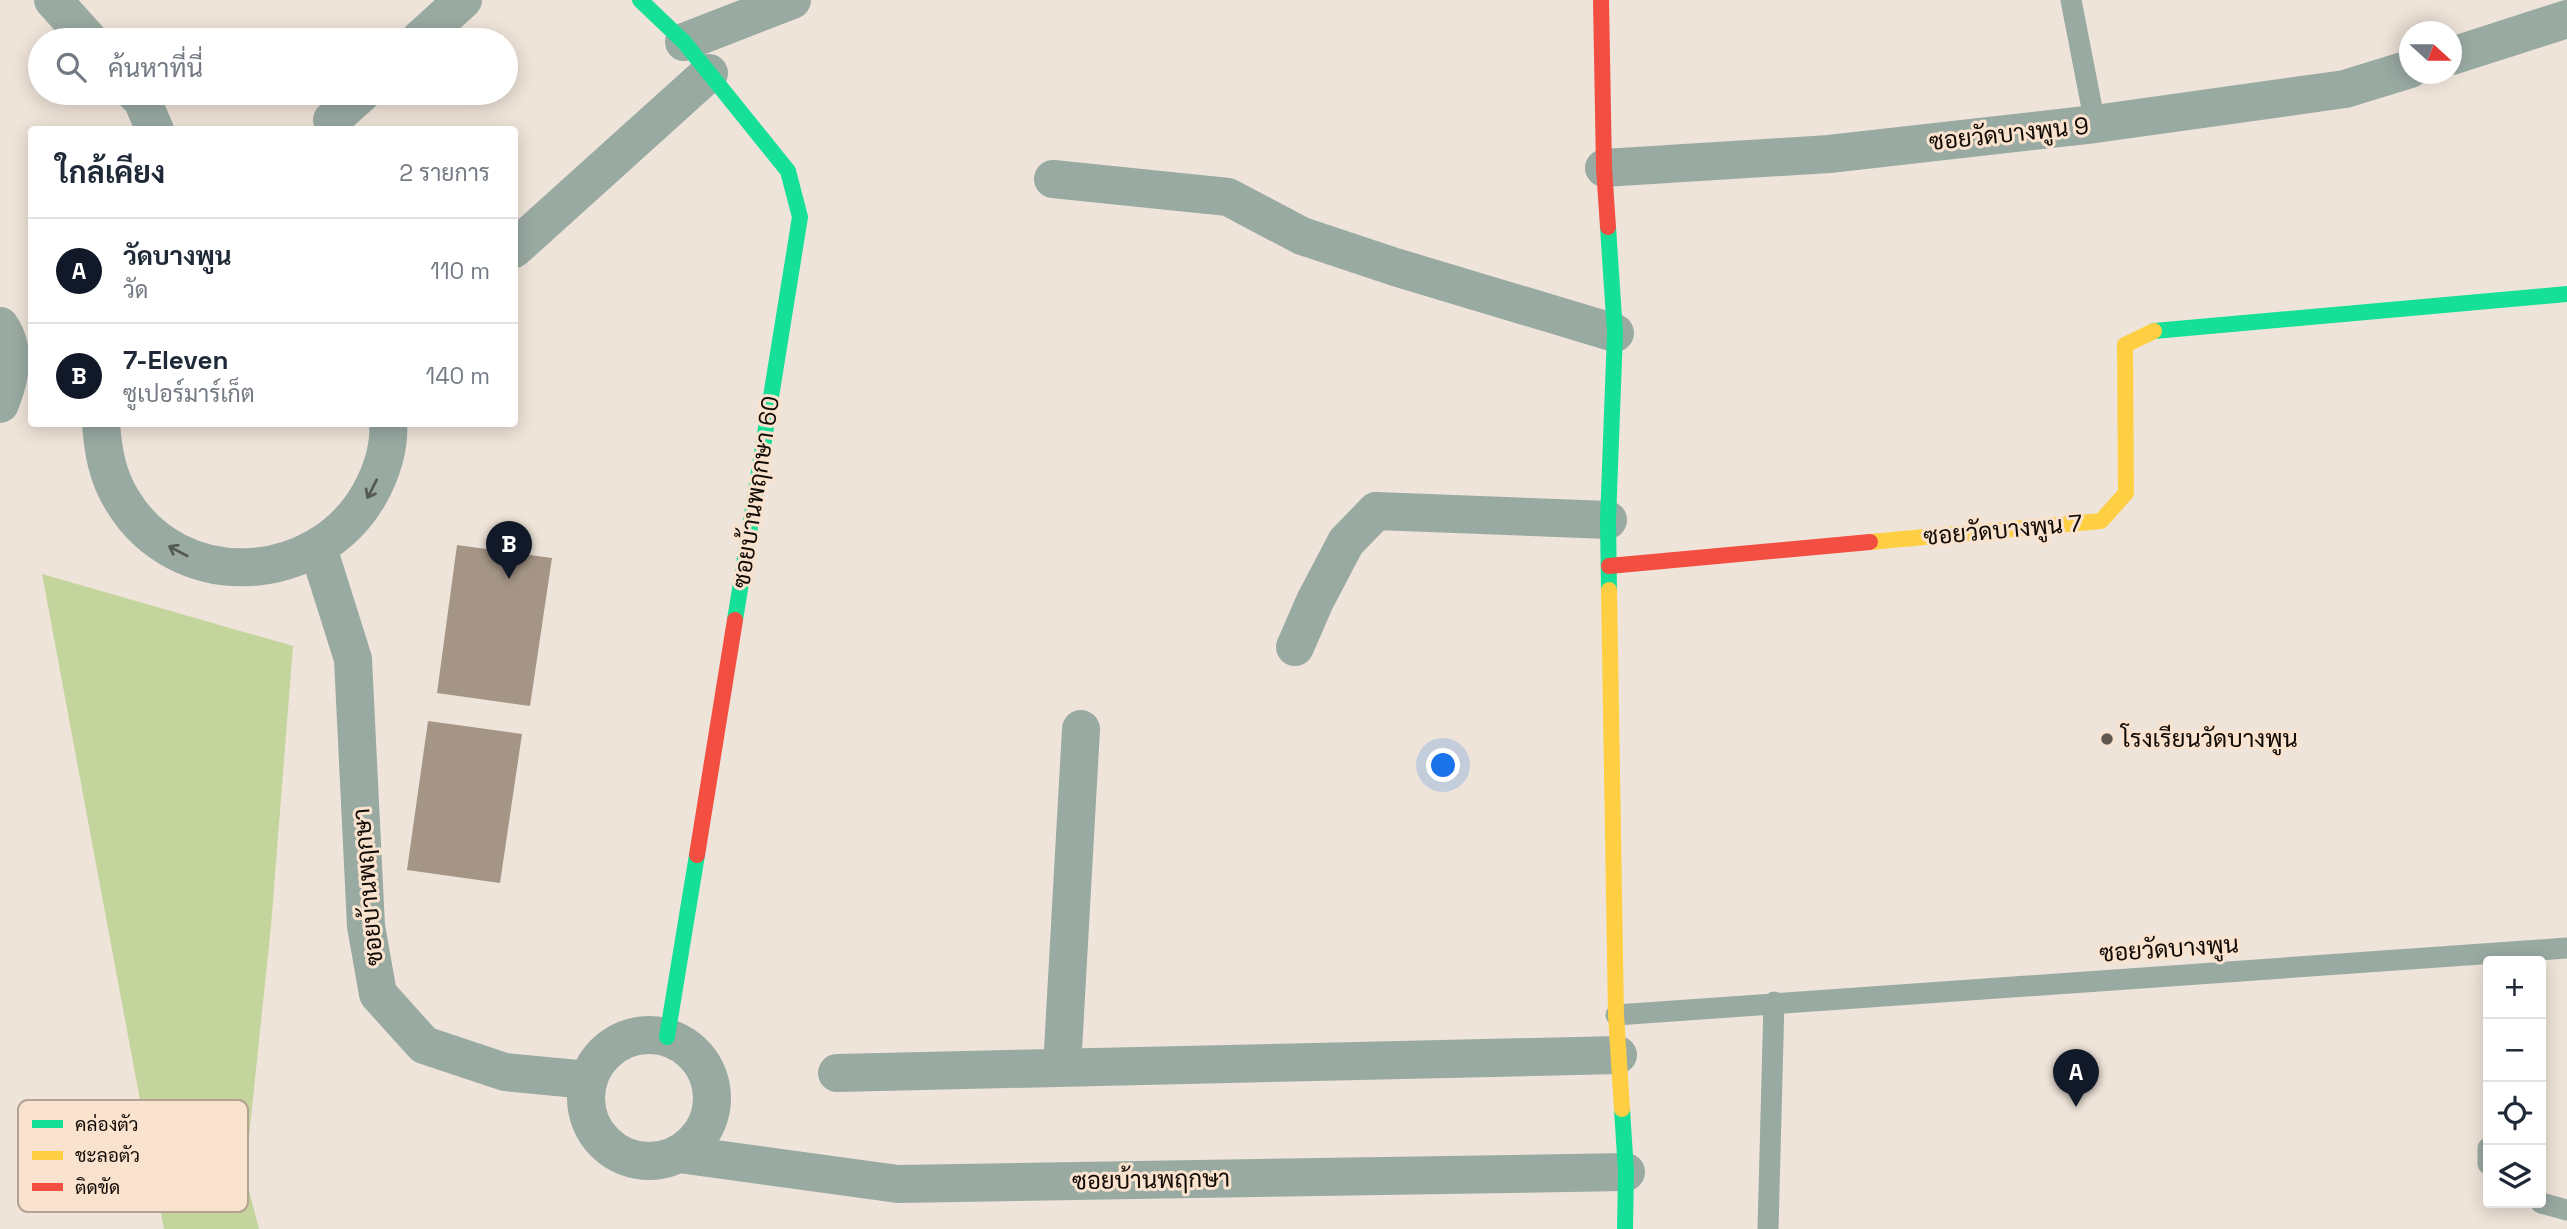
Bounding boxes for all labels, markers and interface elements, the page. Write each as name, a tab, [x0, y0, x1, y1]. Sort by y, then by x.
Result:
north arrow	[2399, 21, 2462, 84]
search box	[28, 28, 518, 105]
icon: search	[52, 48, 90, 86]
text: ค้นหาที่นี่	[108, 51, 203, 85]
street label: ซอยวัดบางพูน 9	[1927, 110, 2091, 159]
text: ใกล้เคียง	[56, 153, 165, 192]
text: 2 รายการ	[399, 158, 490, 188]
text: วัดบางพูน	[123, 239, 232, 273]
text: A	[72, 256, 86, 286]
text: 110 m	[430, 256, 490, 286]
text: วัด	[123, 275, 148, 305]
text: 7-Eleven	[123, 343, 228, 377]
text: B	[71, 361, 87, 391]
text: 140 m	[426, 361, 490, 391]
text: ซูเปอร์มาร์เก็ต	[123, 379, 255, 409]
street label: ซอยบ้านพฤกษา 60	[725, 394, 786, 590]
one-way arrow	[364, 478, 378, 499]
street label: ซอยวัดบางพูน 7	[1922, 507, 2084, 554]
pin: B	[486, 521, 532, 579]
one-way arrow	[168, 544, 189, 557]
place label: โรงเรียนวัดบางพูน	[2119, 723, 2298, 756]
marker: โรงเรียนวัดบางพูน	[2099, 731, 2115, 747]
your location	[1426, 748, 1460, 782]
street label: ซอยบ้านพฤกษา	[345, 807, 390, 967]
street label: ซอยวัดบางพูน	[2098, 928, 2240, 971]
map controls	[2483, 956, 2546, 1208]
button: +	[2483, 956, 2546, 1019]
button: −	[2483, 1019, 2546, 1082]
pin: A	[2053, 1049, 2099, 1107]
button: locate	[2483, 1082, 2546, 1145]
legend	[18, 1100, 248, 1212]
text: คล่องตัว	[75, 1112, 139, 1137]
text: ชะลอตัว	[75, 1143, 140, 1168]
button: layers	[2483, 1145, 2546, 1208]
street label: ซอยบ้านพฤกษา	[1072, 1163, 1230, 1196]
text: ติดขัด	[75, 1175, 120, 1200]

